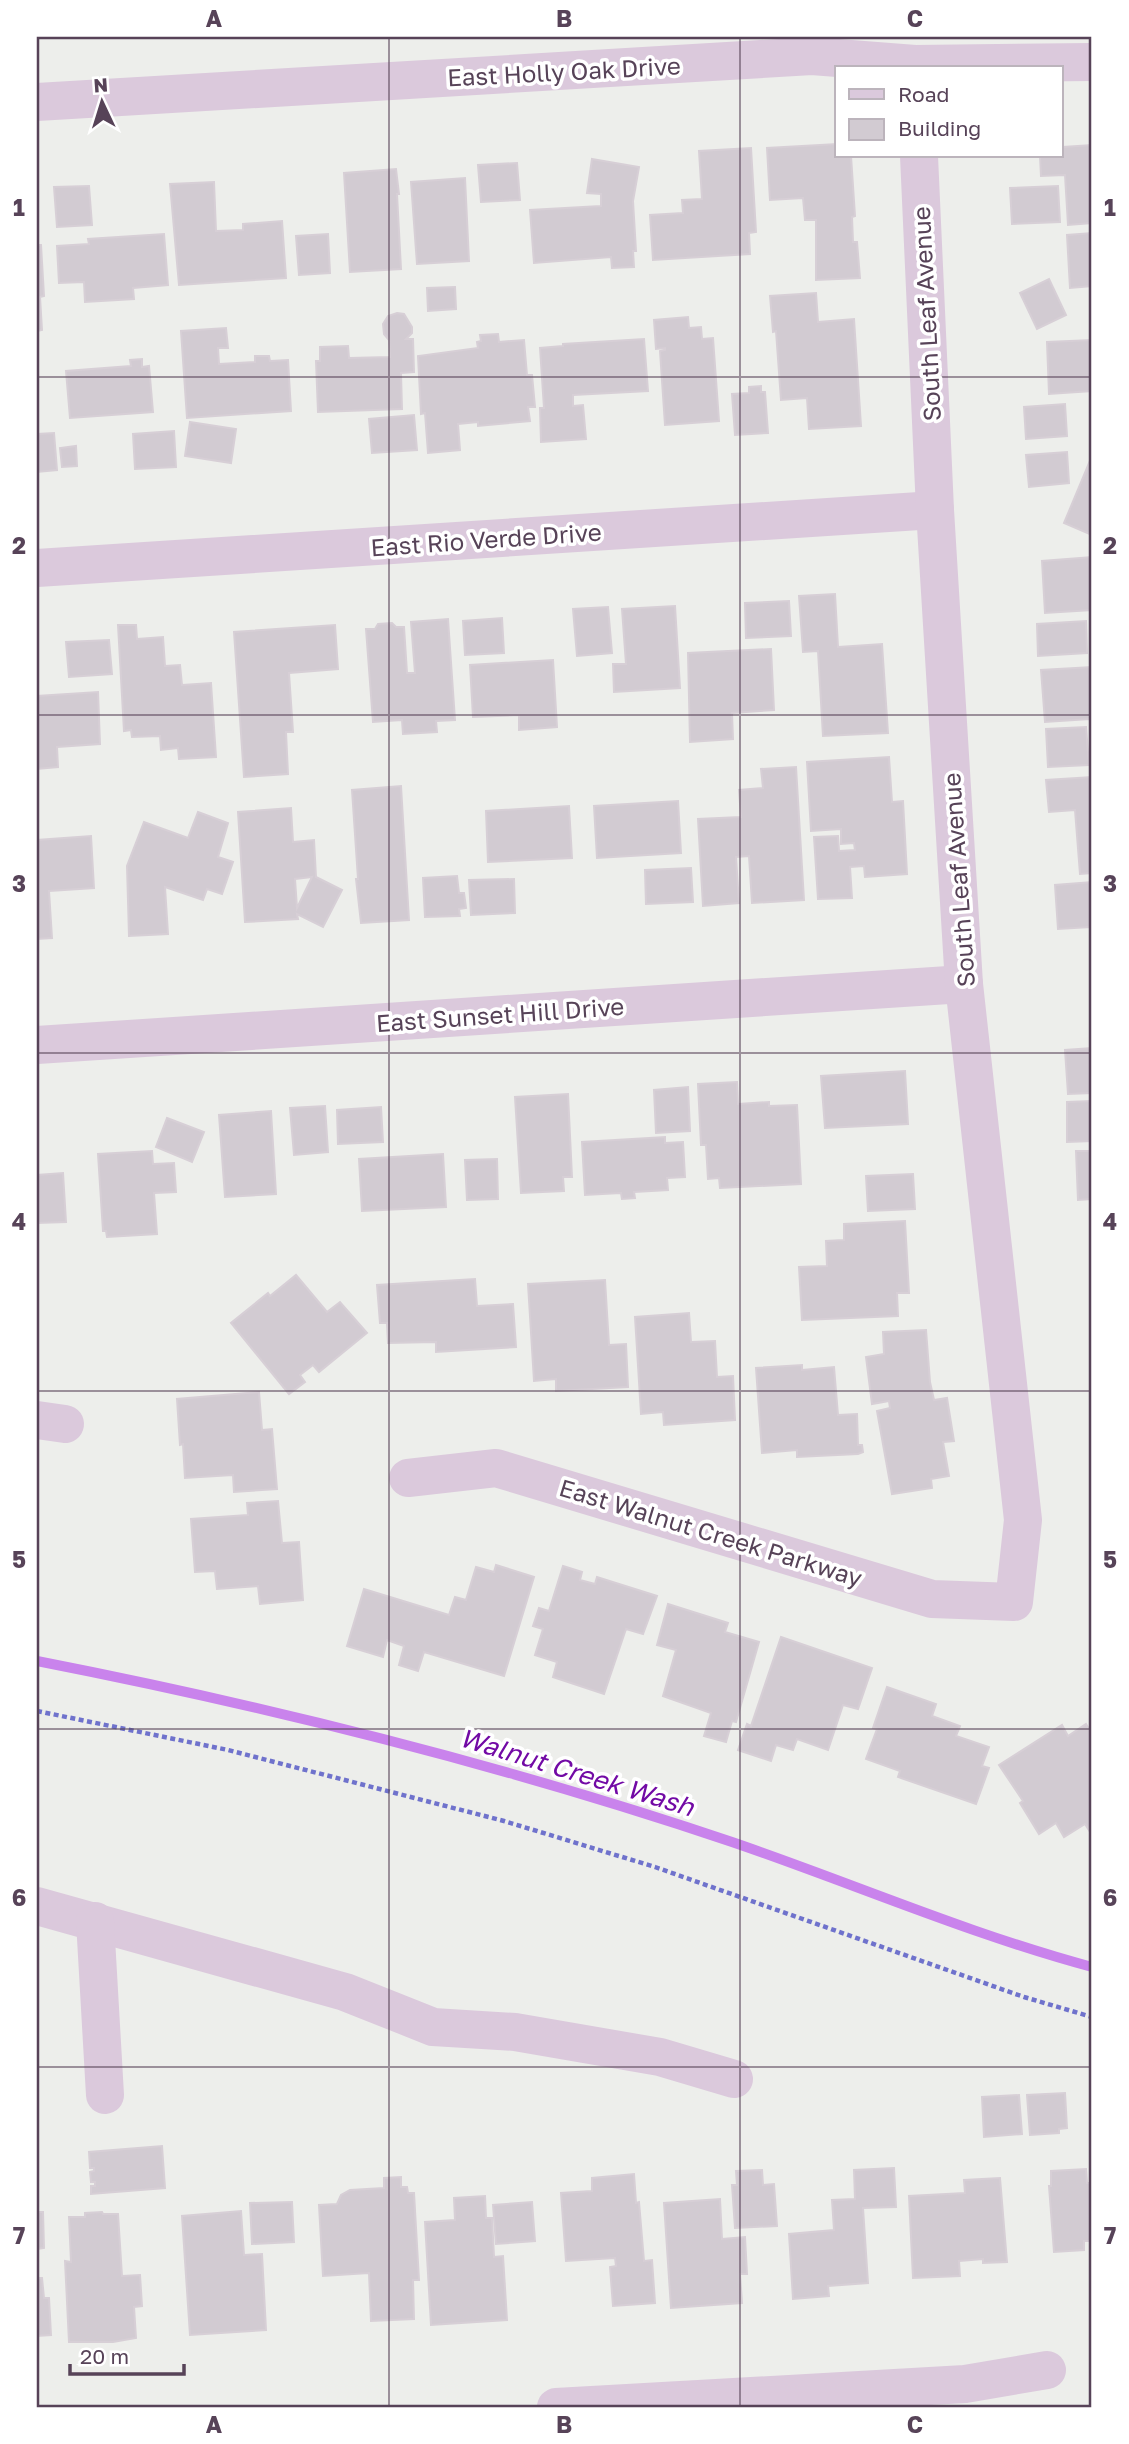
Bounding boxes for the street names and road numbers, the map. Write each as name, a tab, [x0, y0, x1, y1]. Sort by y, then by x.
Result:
street label: East Holly Oak Drive	[447, 50, 681, 92]
street label: South Leaf Avenue	[906, 206, 946, 422]
street label: East Rio Verde Drive	[370, 516, 602, 562]
street label: South Leaf Avenue	[936, 772, 980, 988]
street label: East Sunset Hill Drive	[375, 991, 625, 1037]
street label: East Walnut Creek Parkway	[556, 1472, 866, 1592]

